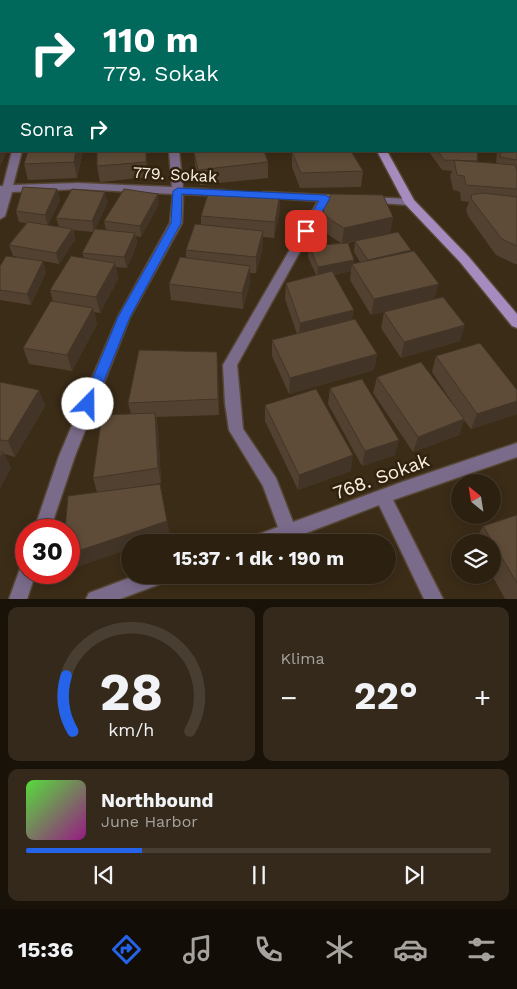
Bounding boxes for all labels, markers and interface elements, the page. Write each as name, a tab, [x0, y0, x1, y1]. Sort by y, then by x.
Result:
text: 110 m	[103, 19, 199, 61]
icon: right	[20, 20, 85, 85]
text: 779. Sokak	[103, 61, 219, 86]
icon: right	[84, 115, 112, 143]
text: Sonra	[20, 118, 74, 141]
street label: 779. Sokak	[132, 163, 218, 186]
pin	[285, 210, 327, 252]
icon: arrive	[292, 217, 320, 245]
position arrow	[61, 377, 113, 429]
street label: 768. Sokak	[330, 448, 433, 505]
north arrow	[451, 474, 501, 524]
map controls	[451, 474, 501, 584]
speed limit sign: 30	[15, 519, 80, 584]
button: layers	[451, 534, 501, 584]
text: 15:37 · 1 dk · 190 m	[173, 547, 344, 570]
text: Klima	[281, 649, 324, 668]
text: 28	[99, 662, 163, 723]
text: 22°	[354, 674, 418, 718]
text: −	[281, 681, 297, 714]
text: +	[474, 681, 491, 714]
text: km/h	[108, 719, 154, 740]
text: Northbound	[101, 789, 213, 812]
text: June Harbor	[101, 812, 198, 831]
icon: previous	[90, 861, 118, 889]
icon: pause	[245, 861, 273, 889]
icon: next	[400, 861, 428, 889]
icon: directions	[109, 932, 144, 967]
icon: music	[180, 932, 215, 967]
icon: phone	[251, 932, 286, 967]
icon: climate	[322, 932, 357, 967]
icon: car	[393, 932, 428, 967]
icon: filters	[464, 932, 499, 967]
text: 15:36	[18, 937, 74, 962]

